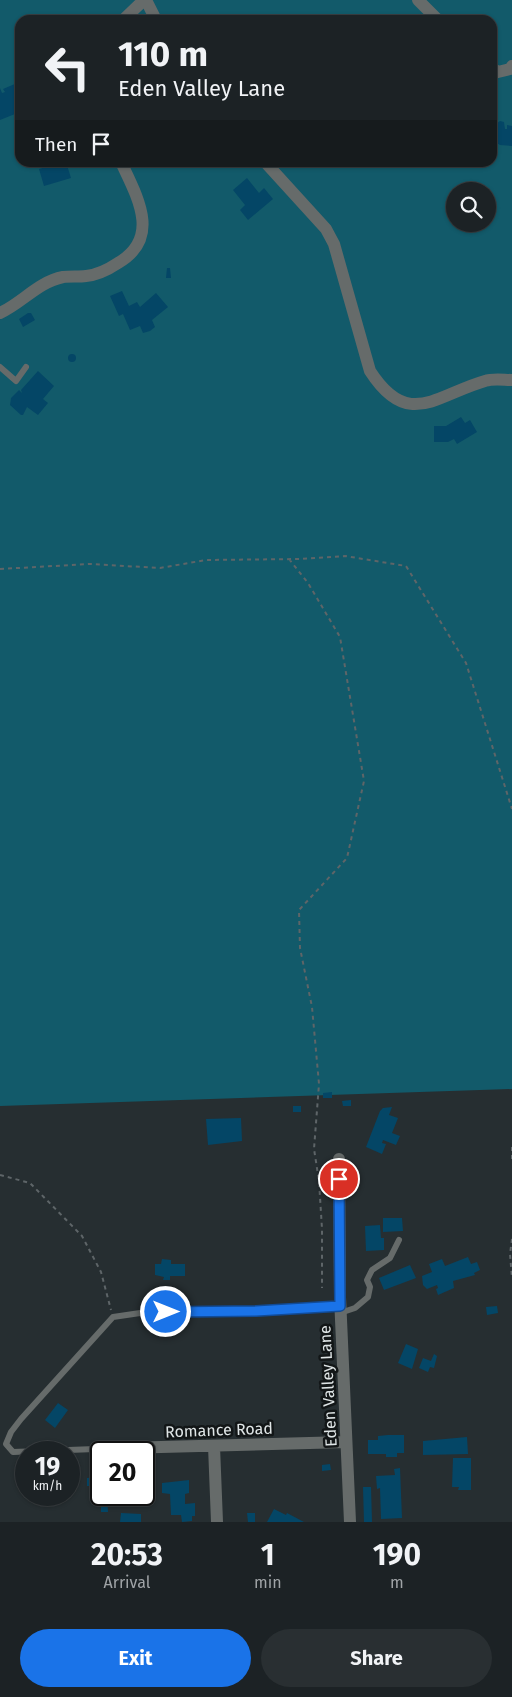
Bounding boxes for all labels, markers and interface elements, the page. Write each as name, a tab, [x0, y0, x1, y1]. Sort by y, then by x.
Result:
text: 110 m	[118, 33, 208, 75]
icon: left	[35, 35, 100, 100]
text: Eden Valley Lane	[118, 75, 285, 102]
icon: arrive	[87, 130, 115, 158]
text: Then	[35, 133, 77, 156]
map controls	[446, 182, 496, 232]
button: search	[446, 182, 496, 232]
pin	[318, 1158, 360, 1200]
icon: arrive	[325, 1165, 353, 1193]
position arrow	[139, 1285, 191, 1337]
street label: Eden Valley Lane	[315, 1325, 341, 1447]
street label: Romance Road	[165, 1419, 273, 1441]
speed limit sign: 20	[90, 1441, 155, 1506]
text: 19	[35, 1452, 60, 1482]
text: km/h	[33, 1479, 62, 1493]
text: 20:53	[91, 1537, 163, 1573]
text: 1	[261, 1537, 275, 1573]
text: 190	[373, 1537, 421, 1573]
text: Arrival	[104, 1573, 150, 1592]
text: min	[254, 1573, 282, 1592]
text: m	[390, 1573, 404, 1592]
button: Exit	[20, 1629, 251, 1687]
button: Share	[261, 1629, 492, 1687]

